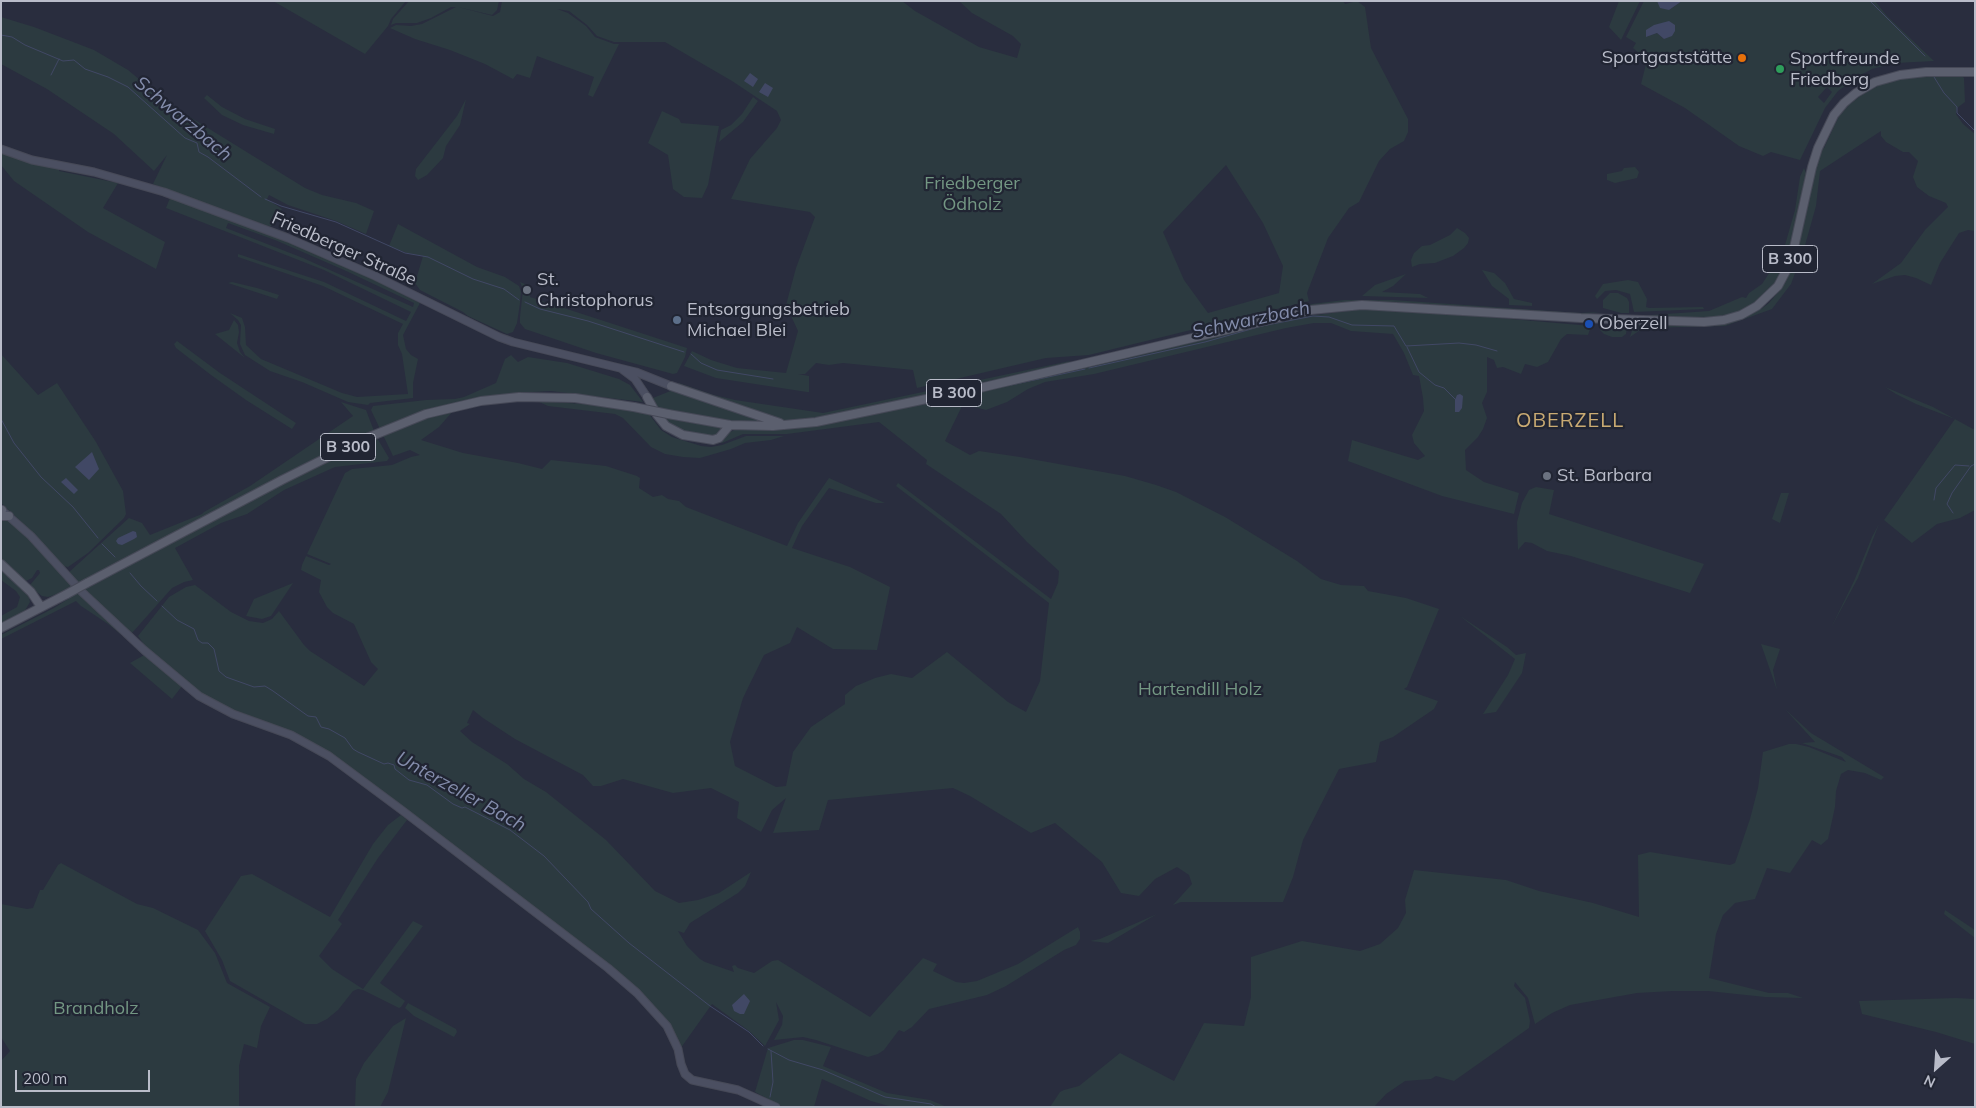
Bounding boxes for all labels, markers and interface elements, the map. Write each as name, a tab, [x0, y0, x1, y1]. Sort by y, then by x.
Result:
place label: Sportgaststätte	[1602, 47, 1732, 69]
place label: Sportfreunde Friedberg	[1790, 48, 1899, 90]
marker: Sportgaststätte	[1736, 52, 1748, 64]
marker: Sportfreunde Friedberg	[1774, 63, 1786, 75]
water label: Schwarzbach	[130, 72, 236, 166]
park label: Friedberger Ödholz	[924, 173, 1020, 215]
street label: Friedberger Straße	[268, 207, 420, 291]
road number: B 300	[1762, 245, 1818, 272]
place label: St. Christophorus	[537, 269, 653, 312]
marker: St. Christophorus	[521, 284, 533, 296]
water label: Schwarzbach	[1190, 296, 1312, 344]
place label: Entsorgungsbetrieb Michael Blei	[687, 299, 850, 342]
place label: Oberzell	[1599, 313, 1668, 335]
marker: Entsorgungsbetrieb Michael Blei	[671, 314, 683, 326]
marker: Oberzell	[1583, 318, 1595, 330]
road number: B 300	[926, 379, 982, 406]
district label: OBERZELL	[1515, 409, 1625, 433]
road number: B 300	[320, 434, 376, 461]
place label: St. Barbara	[1557, 465, 1652, 487]
marker: St. Barbara	[1541, 470, 1553, 482]
park label: Hartendill Holz	[1138, 679, 1262, 701]
water label: Unterzeller Bach	[392, 747, 530, 837]
park label: Brandholz	[53, 998, 139, 1020]
north arrow	[1911, 1043, 1961, 1093]
scale bar	[18, 1060, 152, 1092]
text: 200 m	[23, 1069, 67, 1088]
text: N	[1921, 1071, 1938, 1092]

